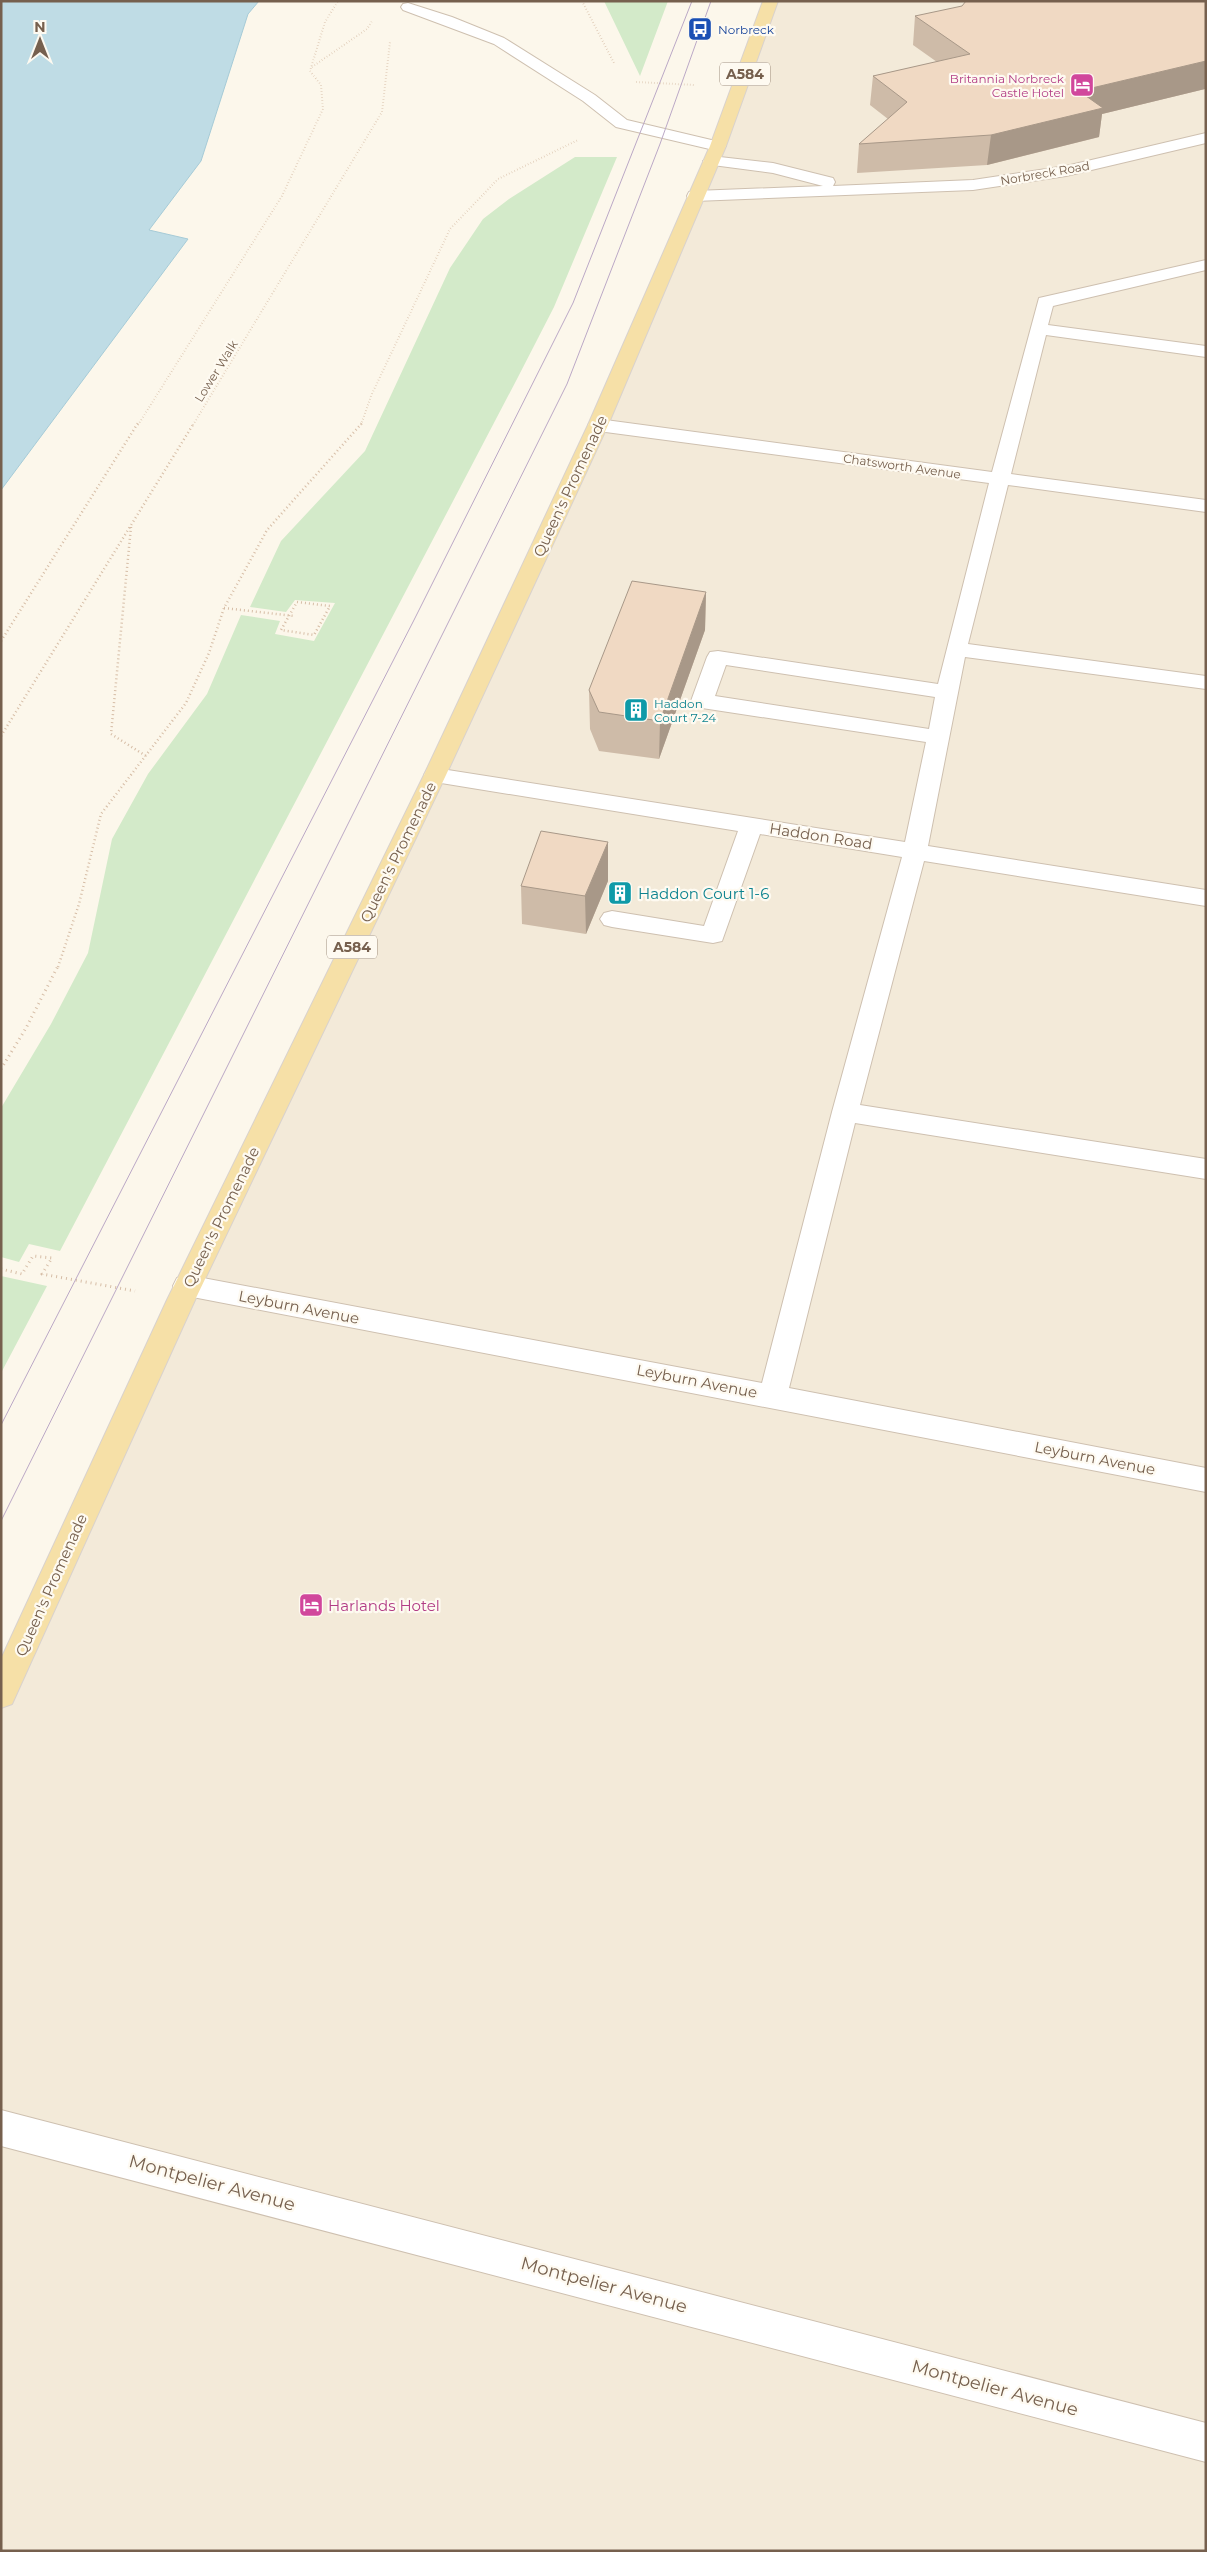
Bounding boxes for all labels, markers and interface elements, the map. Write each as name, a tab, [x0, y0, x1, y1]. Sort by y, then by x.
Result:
north arrow	[15, 15, 65, 65]
bus stop icon: Norbreck	[687, 16, 713, 42]
text: N	[34, 18, 46, 36]
place label: Norbreck	[718, 22, 775, 37]
road number: A584	[720, 62, 770, 86]
place label: Britannia Norbreck Castle Hotel	[950, 71, 1065, 100]
hotel icon: Britannia Norbreck Castle Hotel	[1069, 72, 1095, 98]
street label: Norbreck Road	[999, 158, 1091, 188]
street label: Lower Walk	[191, 337, 241, 405]
street label: Queen's Promenade	[529, 412, 611, 560]
street label: Chatsworth Avenue	[842, 450, 962, 482]
place label: Haddon Court 7-24	[654, 696, 716, 725]
building icon: Haddon Court 7-24	[623, 697, 649, 723]
street label: Queen's Promenade	[356, 779, 440, 925]
street label: Haddon Road	[768, 818, 874, 854]
building icon: Haddon Court 1-6	[607, 880, 633, 906]
place label: Haddon Court 1-6	[638, 884, 769, 903]
road number: A584	[327, 936, 377, 959]
street label: Queen's Promenade	[179, 1144, 263, 1290]
street label: Leyburn Avenue	[237, 1286, 361, 1328]
street label: Leyburn Avenue	[635, 1360, 759, 1402]
street label: Leyburn Avenue	[1033, 1437, 1157, 1479]
street label: Queen's Promenade	[11, 1511, 91, 1659]
hotel icon: Harlands Hotel	[298, 1592, 324, 1618]
place label: Harlands Hotel	[328, 1596, 440, 1615]
street label: Montpelier Avenue	[126, 2150, 298, 2216]
street label: Montpelier Avenue	[518, 2252, 690, 2318]
street label: Montpelier Avenue	[909, 2355, 1081, 2421]

